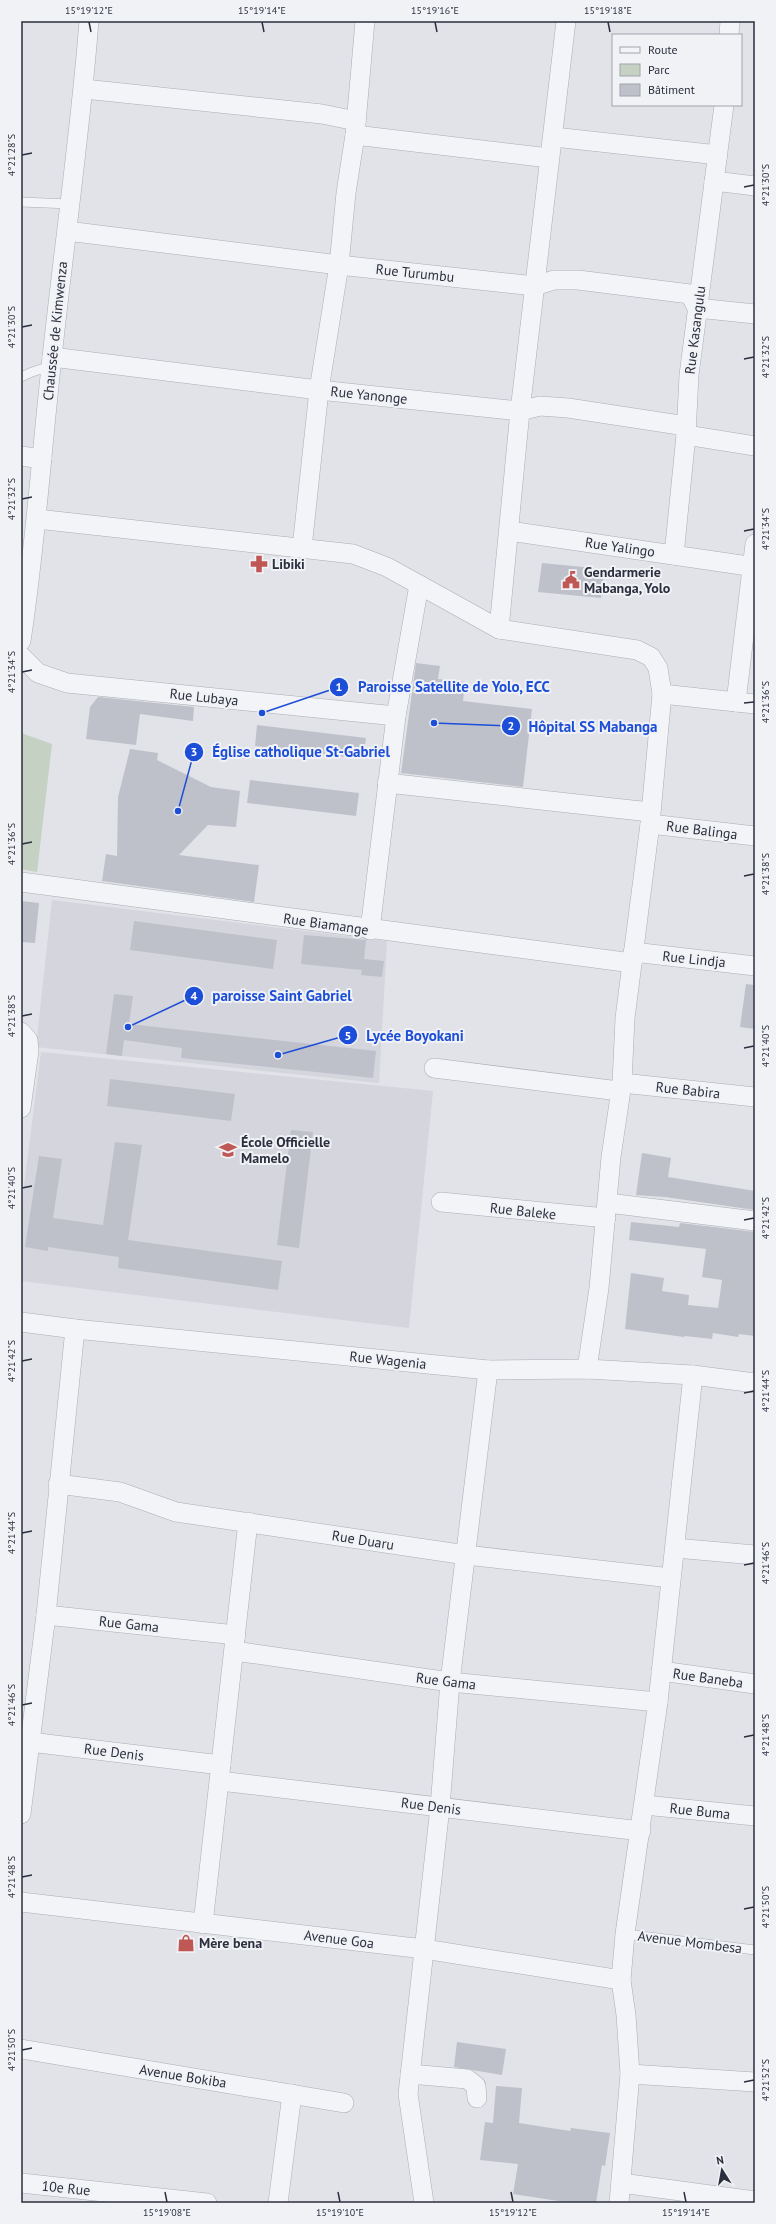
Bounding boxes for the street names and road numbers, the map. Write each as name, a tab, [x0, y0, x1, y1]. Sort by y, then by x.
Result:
street label: Chaussée de Kimwenza	[39, 260, 71, 402]
street label: Rue Turumbu	[375, 260, 455, 286]
street label: Rue Kasangulu	[681, 285, 709, 375]
street label: Rue Yanonge	[330, 382, 408, 408]
street label: Rue Yalingo	[584, 533, 656, 561]
street label: Rue Lubaya	[169, 684, 239, 710]
street label: Rue Balinga	[665, 817, 739, 843]
street label: Rue Biamange	[282, 909, 370, 939]
street label: Rue Lindja	[662, 947, 727, 971]
street label: Rue Babira	[655, 1078, 721, 1102]
street label: Rue Baleke	[489, 1199, 557, 1223]
street label: Rue Wagenia	[349, 1347, 427, 1373]
street label: Rue Duaru	[331, 1526, 395, 1554]
street label: Rue Gama	[98, 1612, 160, 1636]
street label: Rue Baneba	[672, 1664, 744, 1692]
street label: Rue Gama	[415, 1668, 477, 1694]
street label: Rue Denis	[83, 1739, 145, 1765]
street label: Rue Denis	[400, 1793, 462, 1819]
street label: Rue Buma	[669, 1799, 731, 1823]
street label: Avenue Goa	[303, 1926, 375, 1952]
street label: Avenue Mombesa	[637, 1927, 743, 1957]
street label: Avenue Bokiba	[138, 2060, 228, 2092]
street label: 10e Rue	[41, 2176, 91, 2200]

